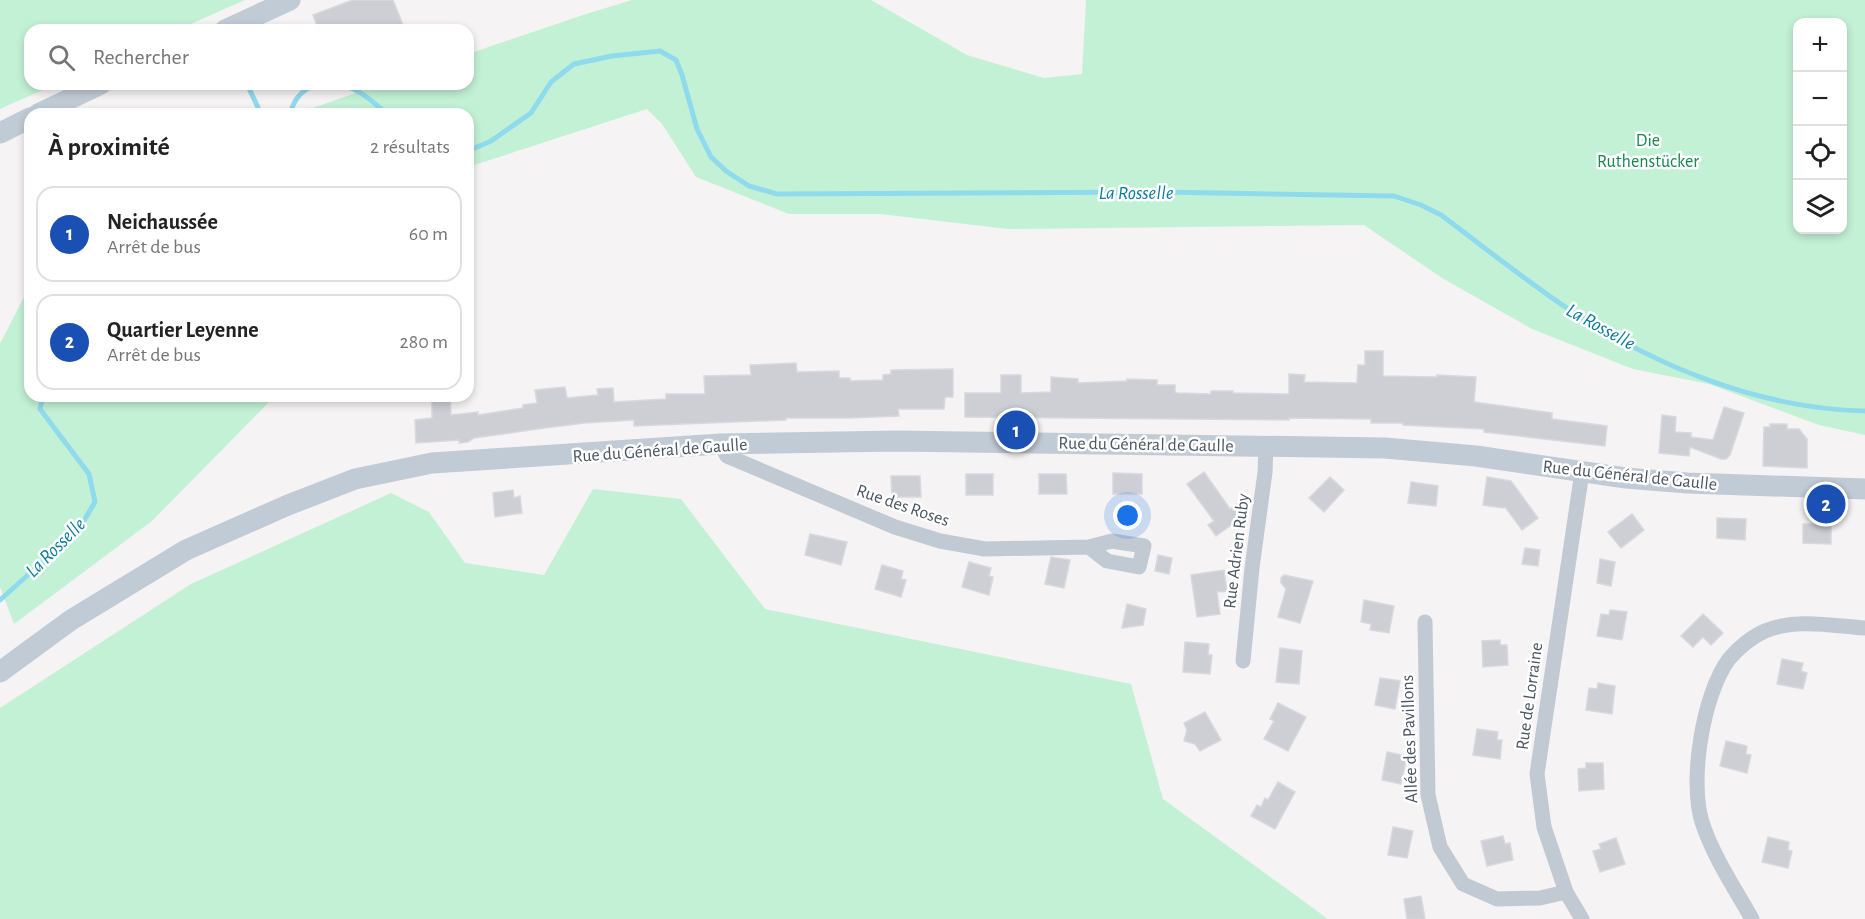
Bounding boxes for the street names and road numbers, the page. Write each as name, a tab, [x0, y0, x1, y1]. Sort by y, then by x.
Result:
street label: Rue du Général de Gaulle	[1058, 434, 1234, 456]
street label: Rue du Général de Gaulle	[572, 436, 748, 466]
street label: Rue du Général de Gaulle	[1542, 458, 1718, 494]
street label: Rue des Roses	[854, 482, 952, 530]
street label: Rue Adrien Ruby	[1221, 492, 1253, 610]
street label: Rue de Lorraine	[1514, 641, 1546, 751]
street label: Allée des Pavillons	[1399, 674, 1421, 804]

